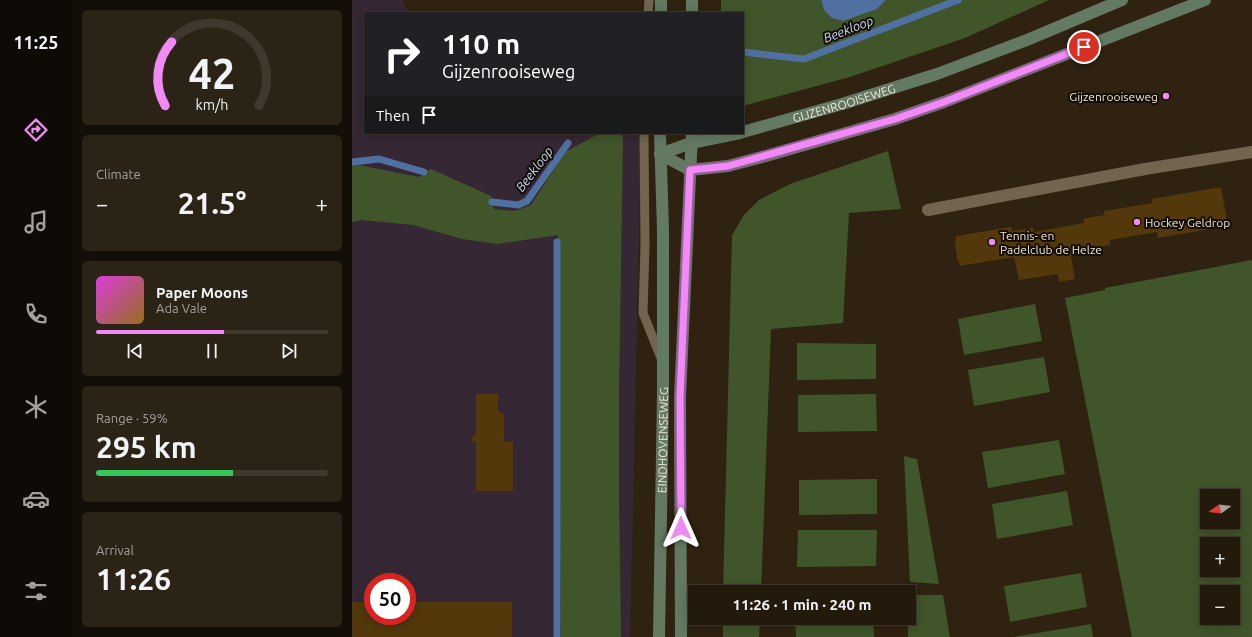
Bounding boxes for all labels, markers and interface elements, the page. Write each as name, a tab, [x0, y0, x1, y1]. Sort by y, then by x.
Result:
water label: Beekloop	[821, 13, 875, 45]
icon: right	[376, 28, 428, 80]
text: 110 m	[442, 28, 520, 59]
pin	[1067, 30, 1101, 64]
text: 11:25	[13, 32, 59, 52]
icon: arrive	[1073, 36, 1095, 58]
text: 42	[189, 50, 235, 97]
text: Gijzenrooiseweg	[442, 61, 575, 81]
street label: GIJZENROOISEWEG	[791, 81, 897, 124]
place label: Gijzenrooiseweg	[1069, 90, 1158, 103]
marker: Gijzenrooiseweg	[1161, 91, 1171, 101]
text: km/h	[196, 96, 228, 112]
icon: arrive	[418, 104, 440, 126]
text: Then	[376, 107, 410, 124]
icon: directions	[22, 116, 50, 144]
water label: Beekloop	[513, 144, 555, 194]
text: Climate	[96, 167, 141, 181]
text: 21.5°	[178, 186, 246, 220]
text: −	[96, 191, 108, 216]
text: +	[316, 191, 328, 216]
icon: music	[22, 208, 50, 236]
place label: Hockey Geldrop	[1145, 216, 1230, 229]
marker: Hockey Geldrop	[1132, 217, 1142, 227]
place label: Tennis- en Padelclub de Helze	[1000, 229, 1102, 256]
marker: Tennis- en Padelclub de Helze	[987, 237, 997, 247]
text: Paper Moons	[156, 284, 248, 301]
icon: phone	[22, 300, 50, 328]
text: Ada Vale	[156, 301, 207, 315]
icon: previous	[124, 340, 146, 362]
icon: pause	[201, 340, 223, 362]
icon: next	[278, 340, 300, 362]
street label: EINDHOVENSEWEG	[655, 387, 670, 493]
icon: climate	[22, 393, 50, 421]
text: Range · 59%	[96, 411, 168, 425]
text: 295 km	[96, 430, 197, 464]
icon: car	[22, 485, 50, 513]
north arrow	[1200, 489, 1240, 529]
map controls	[1200, 489, 1240, 625]
position arrow	[660, 507, 702, 549]
button: +	[1200, 537, 1240, 577]
text: Arrival	[96, 543, 134, 557]
text: 11:26	[96, 562, 171, 596]
speed limit sign: 50	[364, 573, 416, 625]
icon: filters	[22, 577, 50, 605]
button: −	[1200, 585, 1240, 625]
text: 11:26 · 1 min · 240 m	[733, 596, 871, 613]

